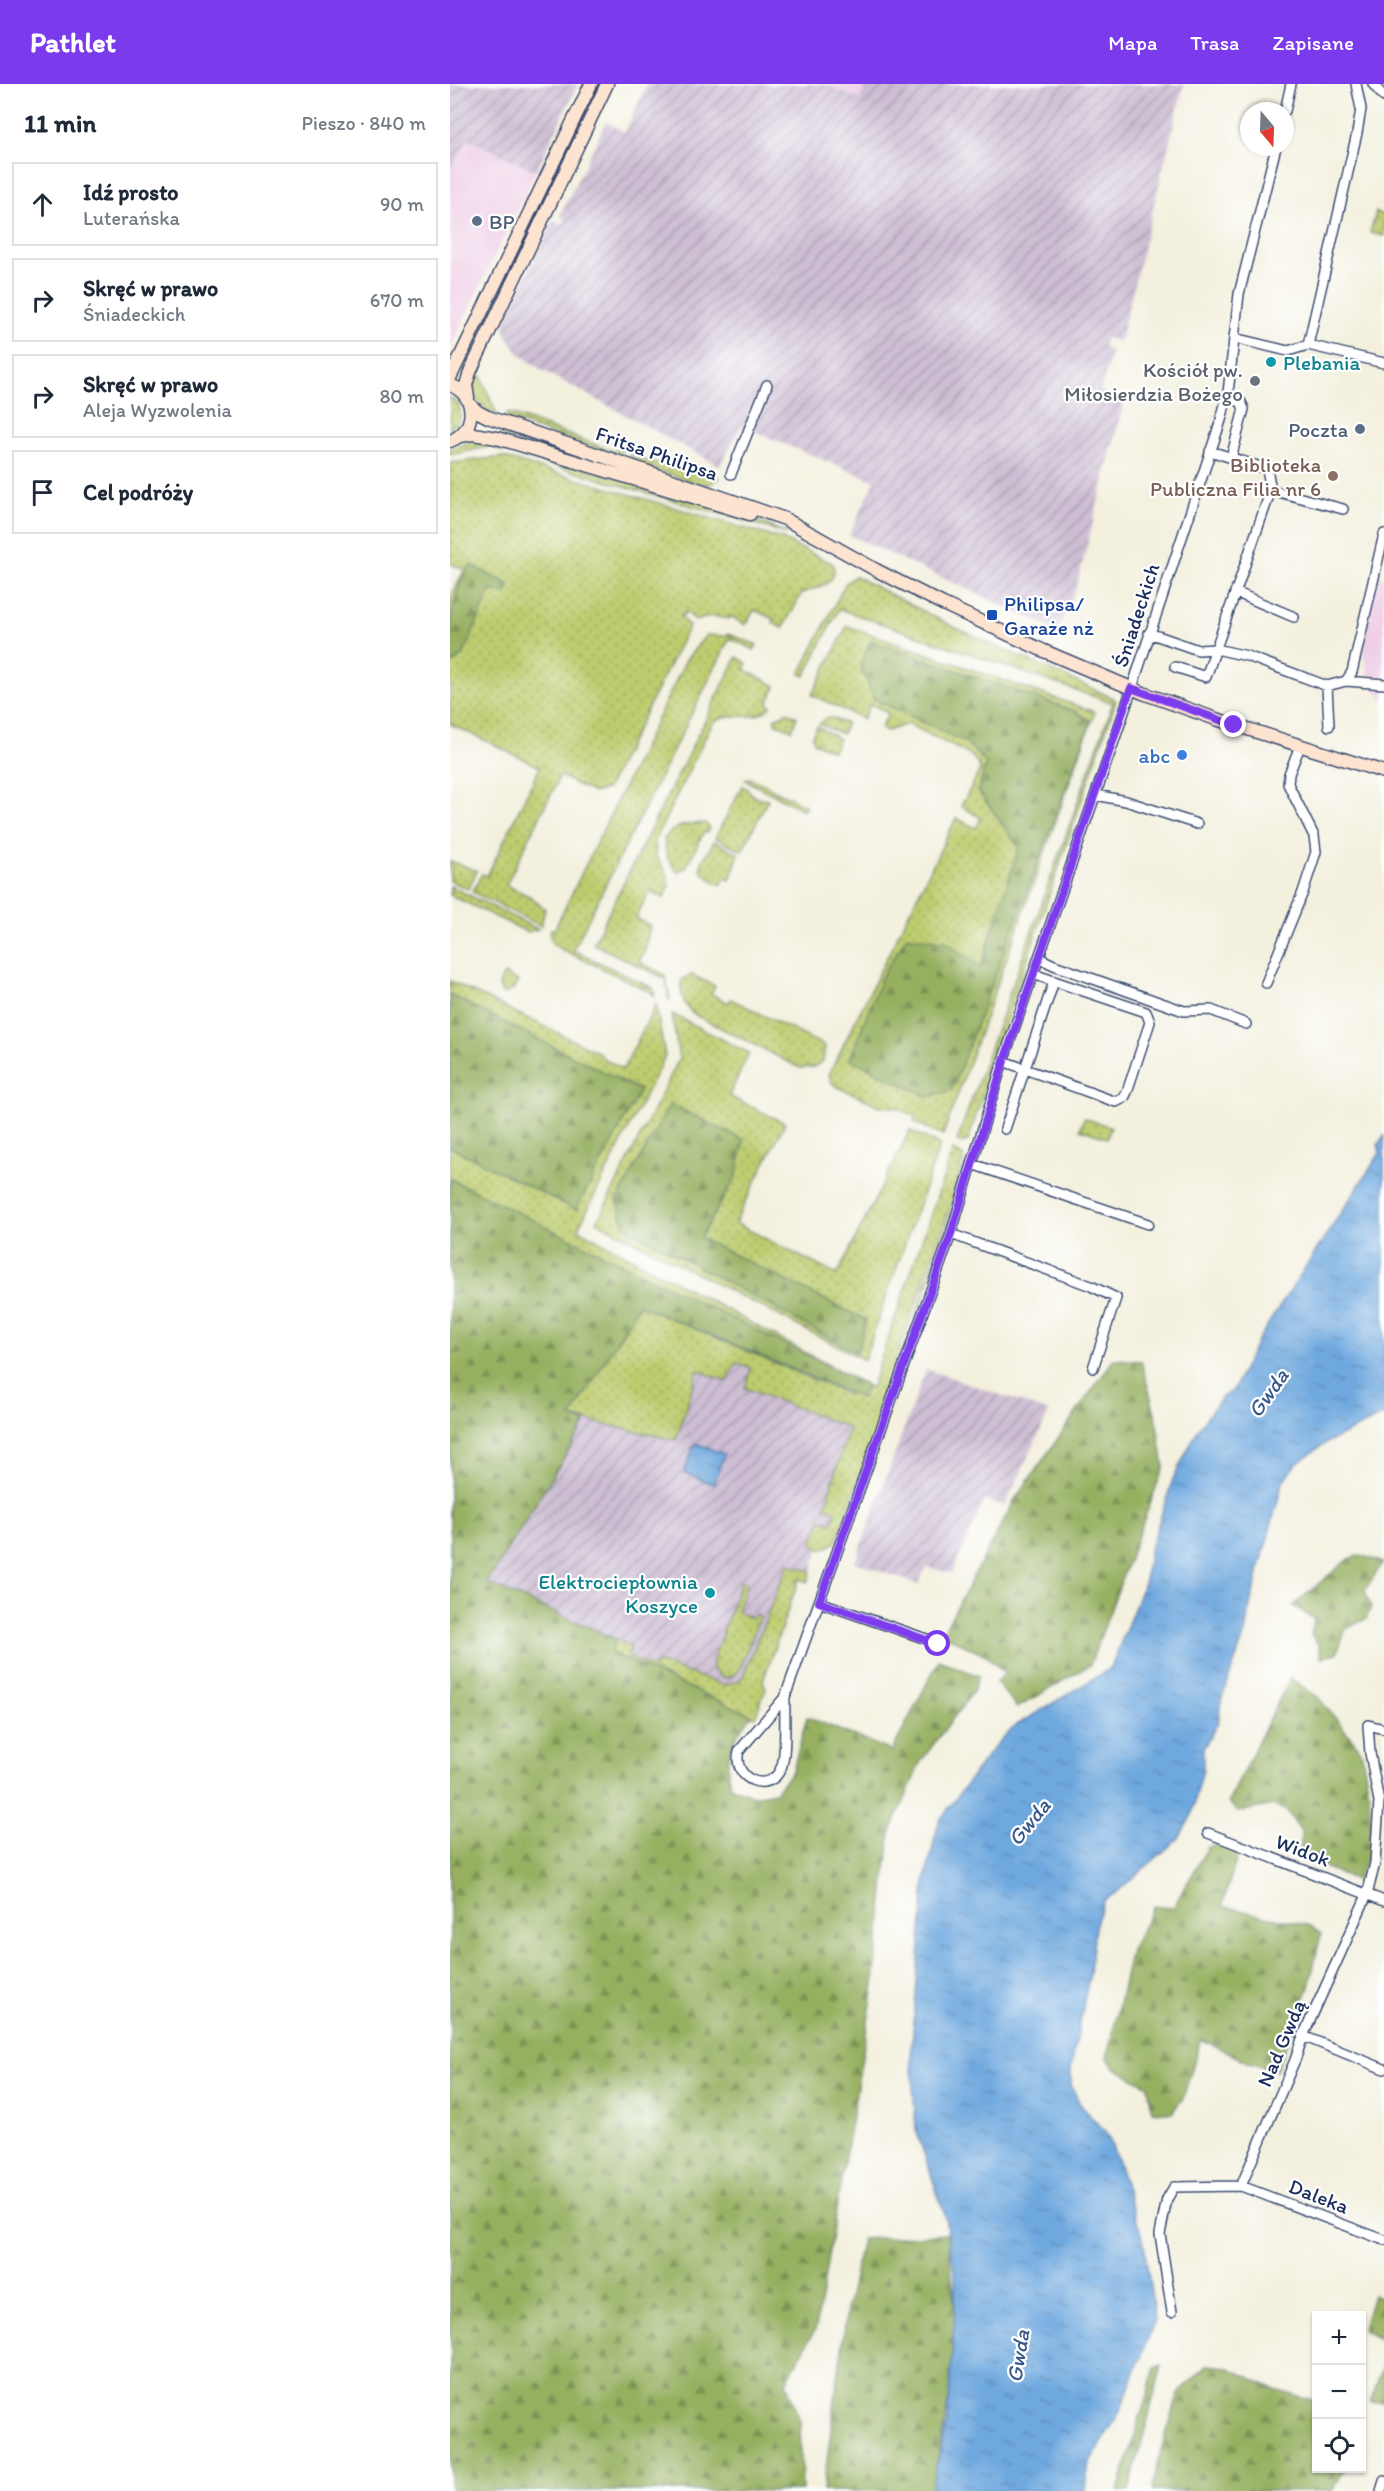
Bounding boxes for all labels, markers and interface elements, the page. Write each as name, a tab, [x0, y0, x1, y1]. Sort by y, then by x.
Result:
text: Pathlet	[30, 25, 116, 59]
text: Mapa	[1108, 30, 1157, 55]
text: Trasa	[1190, 30, 1239, 55]
text: Zapisane	[1272, 30, 1354, 55]
north arrow	[1240, 102, 1294, 156]
text: 11 min	[24, 107, 96, 139]
text: Pieszo · 840 m	[301, 111, 426, 135]
text: Idź prosto	[83, 179, 179, 206]
icon: ahead	[26, 188, 59, 221]
text: 90 m	[380, 192, 424, 216]
text: Luterańska	[83, 206, 180, 230]
place label: BP	[489, 209, 515, 234]
marker: BP	[470, 214, 484, 228]
text: Skręć w prawo	[83, 275, 218, 302]
icon: right	[26, 284, 59, 317]
text: 670 m	[370, 288, 424, 312]
text: Śniadeckich	[83, 302, 185, 326]
place label: Plebania	[1283, 350, 1360, 375]
marker: Plebania	[1264, 355, 1278, 369]
place label: Kościół pw. Miłosierdzia Bożego	[1064, 357, 1243, 406]
text: Skręć w prawo	[83, 371, 218, 398]
marker: Kościół pw. Miłosierdzia Bożego	[1248, 374, 1262, 388]
icon: right	[26, 380, 59, 413]
text: 80 m	[379, 384, 424, 408]
text: Aleja Wyzwolenia	[83, 398, 232, 422]
place label: Poczta	[1288, 417, 1348, 442]
street label: Fritsa Philipsa	[593, 420, 721, 486]
marker: Poczta	[1353, 422, 1367, 436]
place label: Biblioteka Publiczna Filia nr 6	[1150, 452, 1321, 501]
marker: Biblioteka Publiczna Filia nr 6	[1326, 469, 1340, 483]
icon: arrive	[26, 476, 59, 509]
text: Cel podróży	[83, 479, 193, 506]
street label: Śniadeckich	[1107, 560, 1165, 670]
place label: Philipsa/ Garaże nż	[1004, 591, 1094, 640]
marker: Philipsa/ Garaże nż	[985, 608, 999, 622]
route end	[1220, 711, 1246, 737]
place label: abc	[1139, 743, 1170, 768]
marker: abc	[1175, 748, 1189, 762]
water label: Gwda	[1242, 1363, 1295, 1423]
place label: Elektrociepłownia Koszyce	[538, 1569, 698, 1618]
marker: Elektrociepłownia Koszyce	[703, 1586, 717, 1600]
route start	[924, 1630, 950, 1656]
water label: Gwda	[1002, 1792, 1057, 1851]
street label: Widok	[1272, 1828, 1334, 1872]
street label: Nad Gwdą	[1251, 1995, 1311, 2091]
street label: Daleka	[1285, 2173, 1353, 2219]
map controls	[1312, 2311, 1366, 2473]
button: +	[1312, 2311, 1366, 2365]
water label: Gwda	[1000, 2327, 1036, 2384]
button: −	[1312, 2365, 1366, 2419]
button: locate	[1312, 2419, 1366, 2473]

